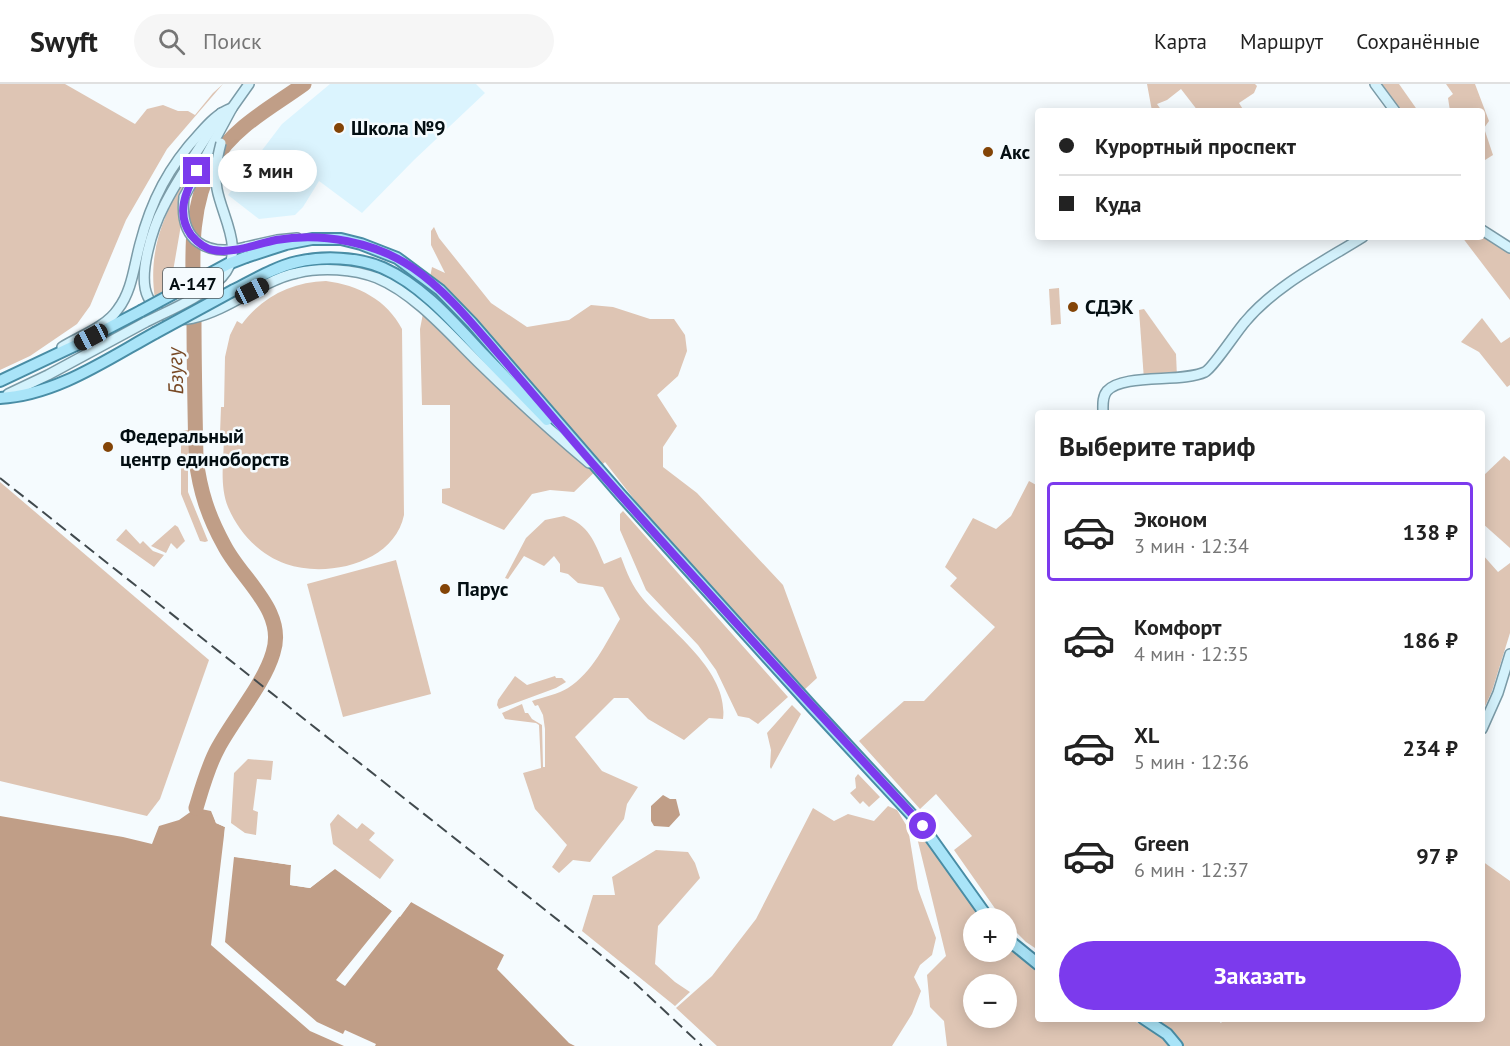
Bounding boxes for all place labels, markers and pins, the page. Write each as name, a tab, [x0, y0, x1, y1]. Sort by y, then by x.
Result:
place label: Школа №9	[351, 115, 446, 141]
marker: Школа №9	[332, 121, 346, 135]
place label: Акс	[1000, 139, 1031, 165]
marker: Акс	[981, 145, 995, 159]
place label: СДЭК	[1085, 294, 1134, 320]
marker: СДЭК	[1066, 300, 1080, 314]
place label: Федеральный центр единоборств	[120, 423, 289, 472]
marker: Федеральный центр единоборств	[101, 440, 115, 454]
place label: Парус	[457, 576, 509, 602]
marker: Парус	[438, 582, 452, 596]

